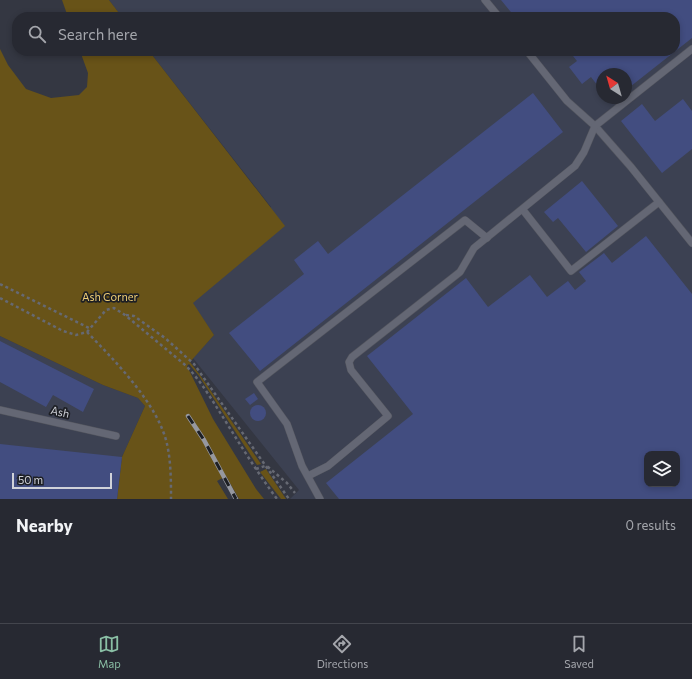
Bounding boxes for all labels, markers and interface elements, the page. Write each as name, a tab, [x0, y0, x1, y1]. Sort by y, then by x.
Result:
search box	[12, 12, 680, 56]
icon: search	[26, 23, 48, 45]
text: Search here	[58, 25, 137, 43]
north arrow	[596, 68, 632, 104]
park label: Ash Corner	[82, 290, 139, 303]
street label: Ash	[49, 403, 71, 420]
map controls	[644, 451, 680, 487]
button: layers	[644, 451, 680, 487]
scale bar	[12, 471, 112, 490]
text: 50 m	[18, 473, 43, 486]
text: Nearby	[16, 515, 73, 536]
text: 0 results	[625, 517, 676, 533]
tab: Map	[98, 633, 121, 670]
tab: Directions	[317, 633, 368, 670]
tab: Saved	[564, 633, 594, 670]

